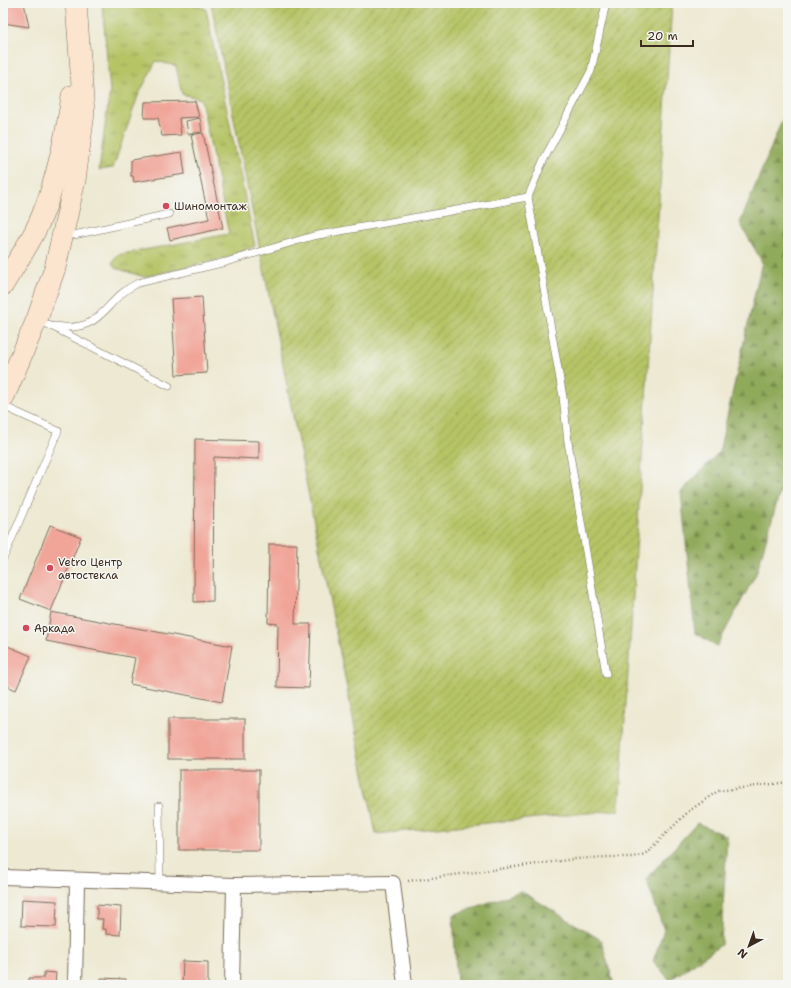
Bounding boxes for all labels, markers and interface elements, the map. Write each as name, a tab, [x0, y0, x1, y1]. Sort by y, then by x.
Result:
scale bar	[641, 22, 693, 48]
text: 20 m	[647, 28, 678, 44]
place label: Шиномонтаж	[174, 199, 247, 214]
marker: Шиномонтаж	[161, 201, 171, 211]
place label: Vetro Центр автостекла	[58, 555, 123, 583]
marker: Vetro Центр автостекла	[45, 563, 55, 573]
place label: Аркада	[34, 621, 75, 636]
marker: Аркада	[21, 623, 31, 633]
north arrow	[729, 926, 769, 966]
text: N	[734, 944, 751, 962]

